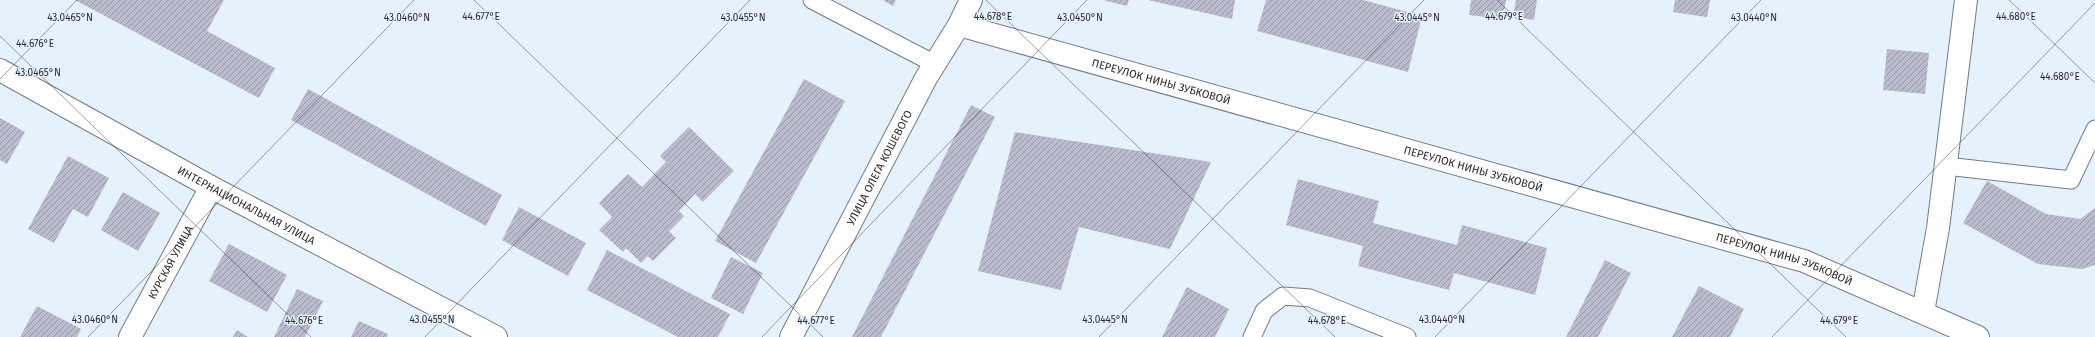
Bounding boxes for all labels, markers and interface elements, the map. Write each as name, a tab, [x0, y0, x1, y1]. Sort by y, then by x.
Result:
text: 44.677°E	[462, 11, 500, 23]
text: 44.678°E	[974, 11, 1012, 23]
text: 44.679°E	[1485, 11, 1523, 23]
text: 44.680°E	[1996, 11, 2036, 23]
text: 43.0465°N	[47, 12, 93, 24]
text: 43.0460°N	[384, 12, 430, 24]
text: 43.0455°N	[720, 12, 766, 24]
text: 43.0450°N	[1057, 12, 1103, 24]
text: 43.0445°N	[1394, 12, 1440, 24]
text: 43.0440°N	[1731, 12, 1777, 24]
text: 44.676°E	[16, 38, 54, 50]
street label: ПЕРЕУЛОК НИНЫ ЗУБКОВОЙ	[1090, 56, 1232, 107]
text: 43.0465°N	[15, 67, 61, 79]
text: 44.680°E	[2040, 71, 2080, 83]
street label: УЛИЦА ОЛЕГА КОШЕВОГО	[844, 108, 915, 227]
street label: ПЕРЕУЛОК НИНЫ ЗУБКОВОЙ	[1402, 143, 1544, 194]
street label: ИНТЕРНАЦИОНАЛЬНАЯ УЛИЦА	[175, 163, 318, 247]
street label: КУРСКАЯ УЛИЦА	[145, 223, 196, 301]
street label: ПЕРЕУЛОК НИНЫ ЗУБКОВОЙ	[1714, 230, 1855, 288]
text: 43.0460°N	[72, 314, 118, 326]
text: 43.0455°N	[409, 314, 455, 326]
text: 43.0445°N	[1082, 314, 1128, 326]
text: 43.0440°N	[1419, 314, 1465, 326]
text: 44.676°E	[285, 315, 323, 327]
text: 44.677°E	[797, 315, 835, 327]
text: 44.678°E	[1308, 315, 1346, 327]
text: 44.679°E	[1820, 315, 1858, 327]

